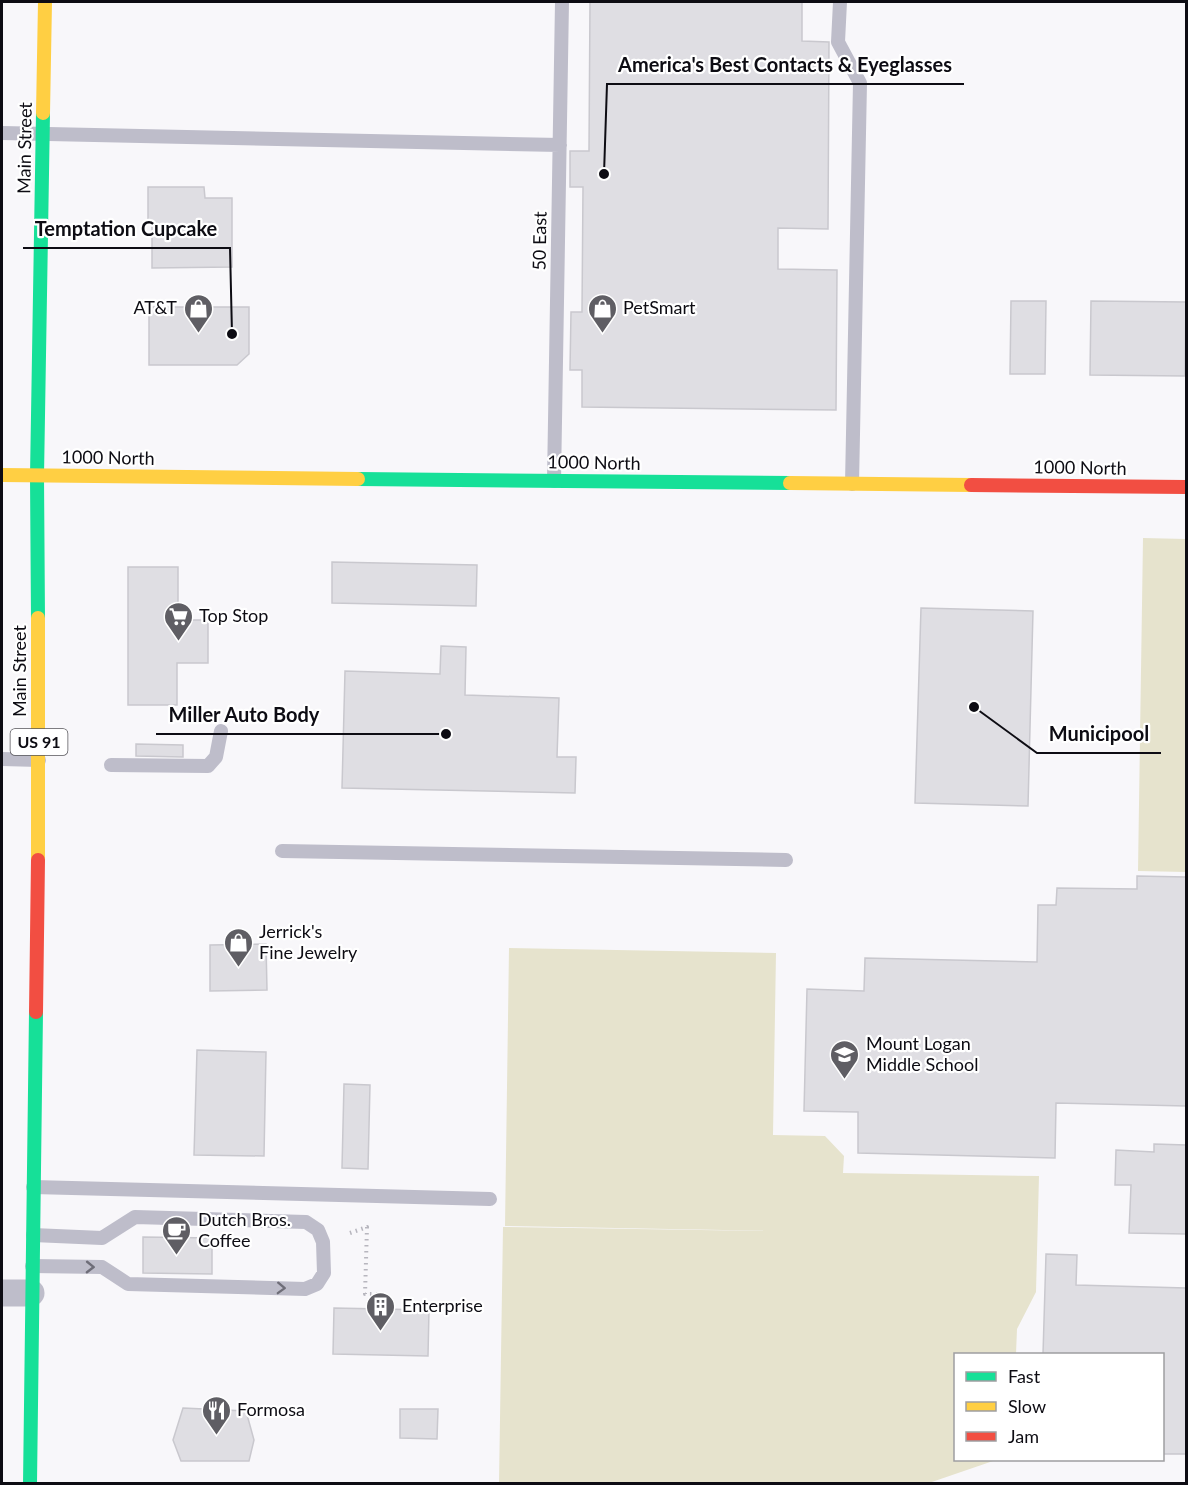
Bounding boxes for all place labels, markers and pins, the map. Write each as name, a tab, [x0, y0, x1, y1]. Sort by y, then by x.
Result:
callout: America's Best Contacts & Eyeglasses	[607, 46, 964, 84]
callout: Temptation Cupcake	[23, 210, 230, 248]
shop icon: AT&T	[182, 292, 214, 334]
shop icon: PetSmart	[586, 292, 618, 334]
place label: AT&T	[133, 296, 177, 318]
place label: PetSmart	[623, 296, 696, 318]
supermarket icon: Top Stop	[162, 600, 194, 642]
place label: Top Stop	[199, 604, 268, 626]
callout: Miller Auto Body	[156, 696, 332, 734]
callout: Municipool	[1037, 715, 1161, 753]
place label: Jerrick's Fine Jewelry	[259, 920, 358, 963]
shop icon: Jerrick's Fine Jewelry	[222, 926, 254, 968]
place label: Mount Logan Middle School	[866, 1032, 978, 1075]
school or university icon: Mount Logan Middle School	[829, 1038, 861, 1080]
place label: Dutch Bros. Coffee	[198, 1208, 291, 1251]
cafe icon: Dutch Bros. Coffee	[161, 1214, 193, 1256]
building icon: Enterprise	[365, 1290, 397, 1332]
place label: Enterprise	[402, 1294, 483, 1316]
restaurant icon: Formosa	[200, 1394, 232, 1436]
place label: Formosa	[237, 1398, 305, 1420]

